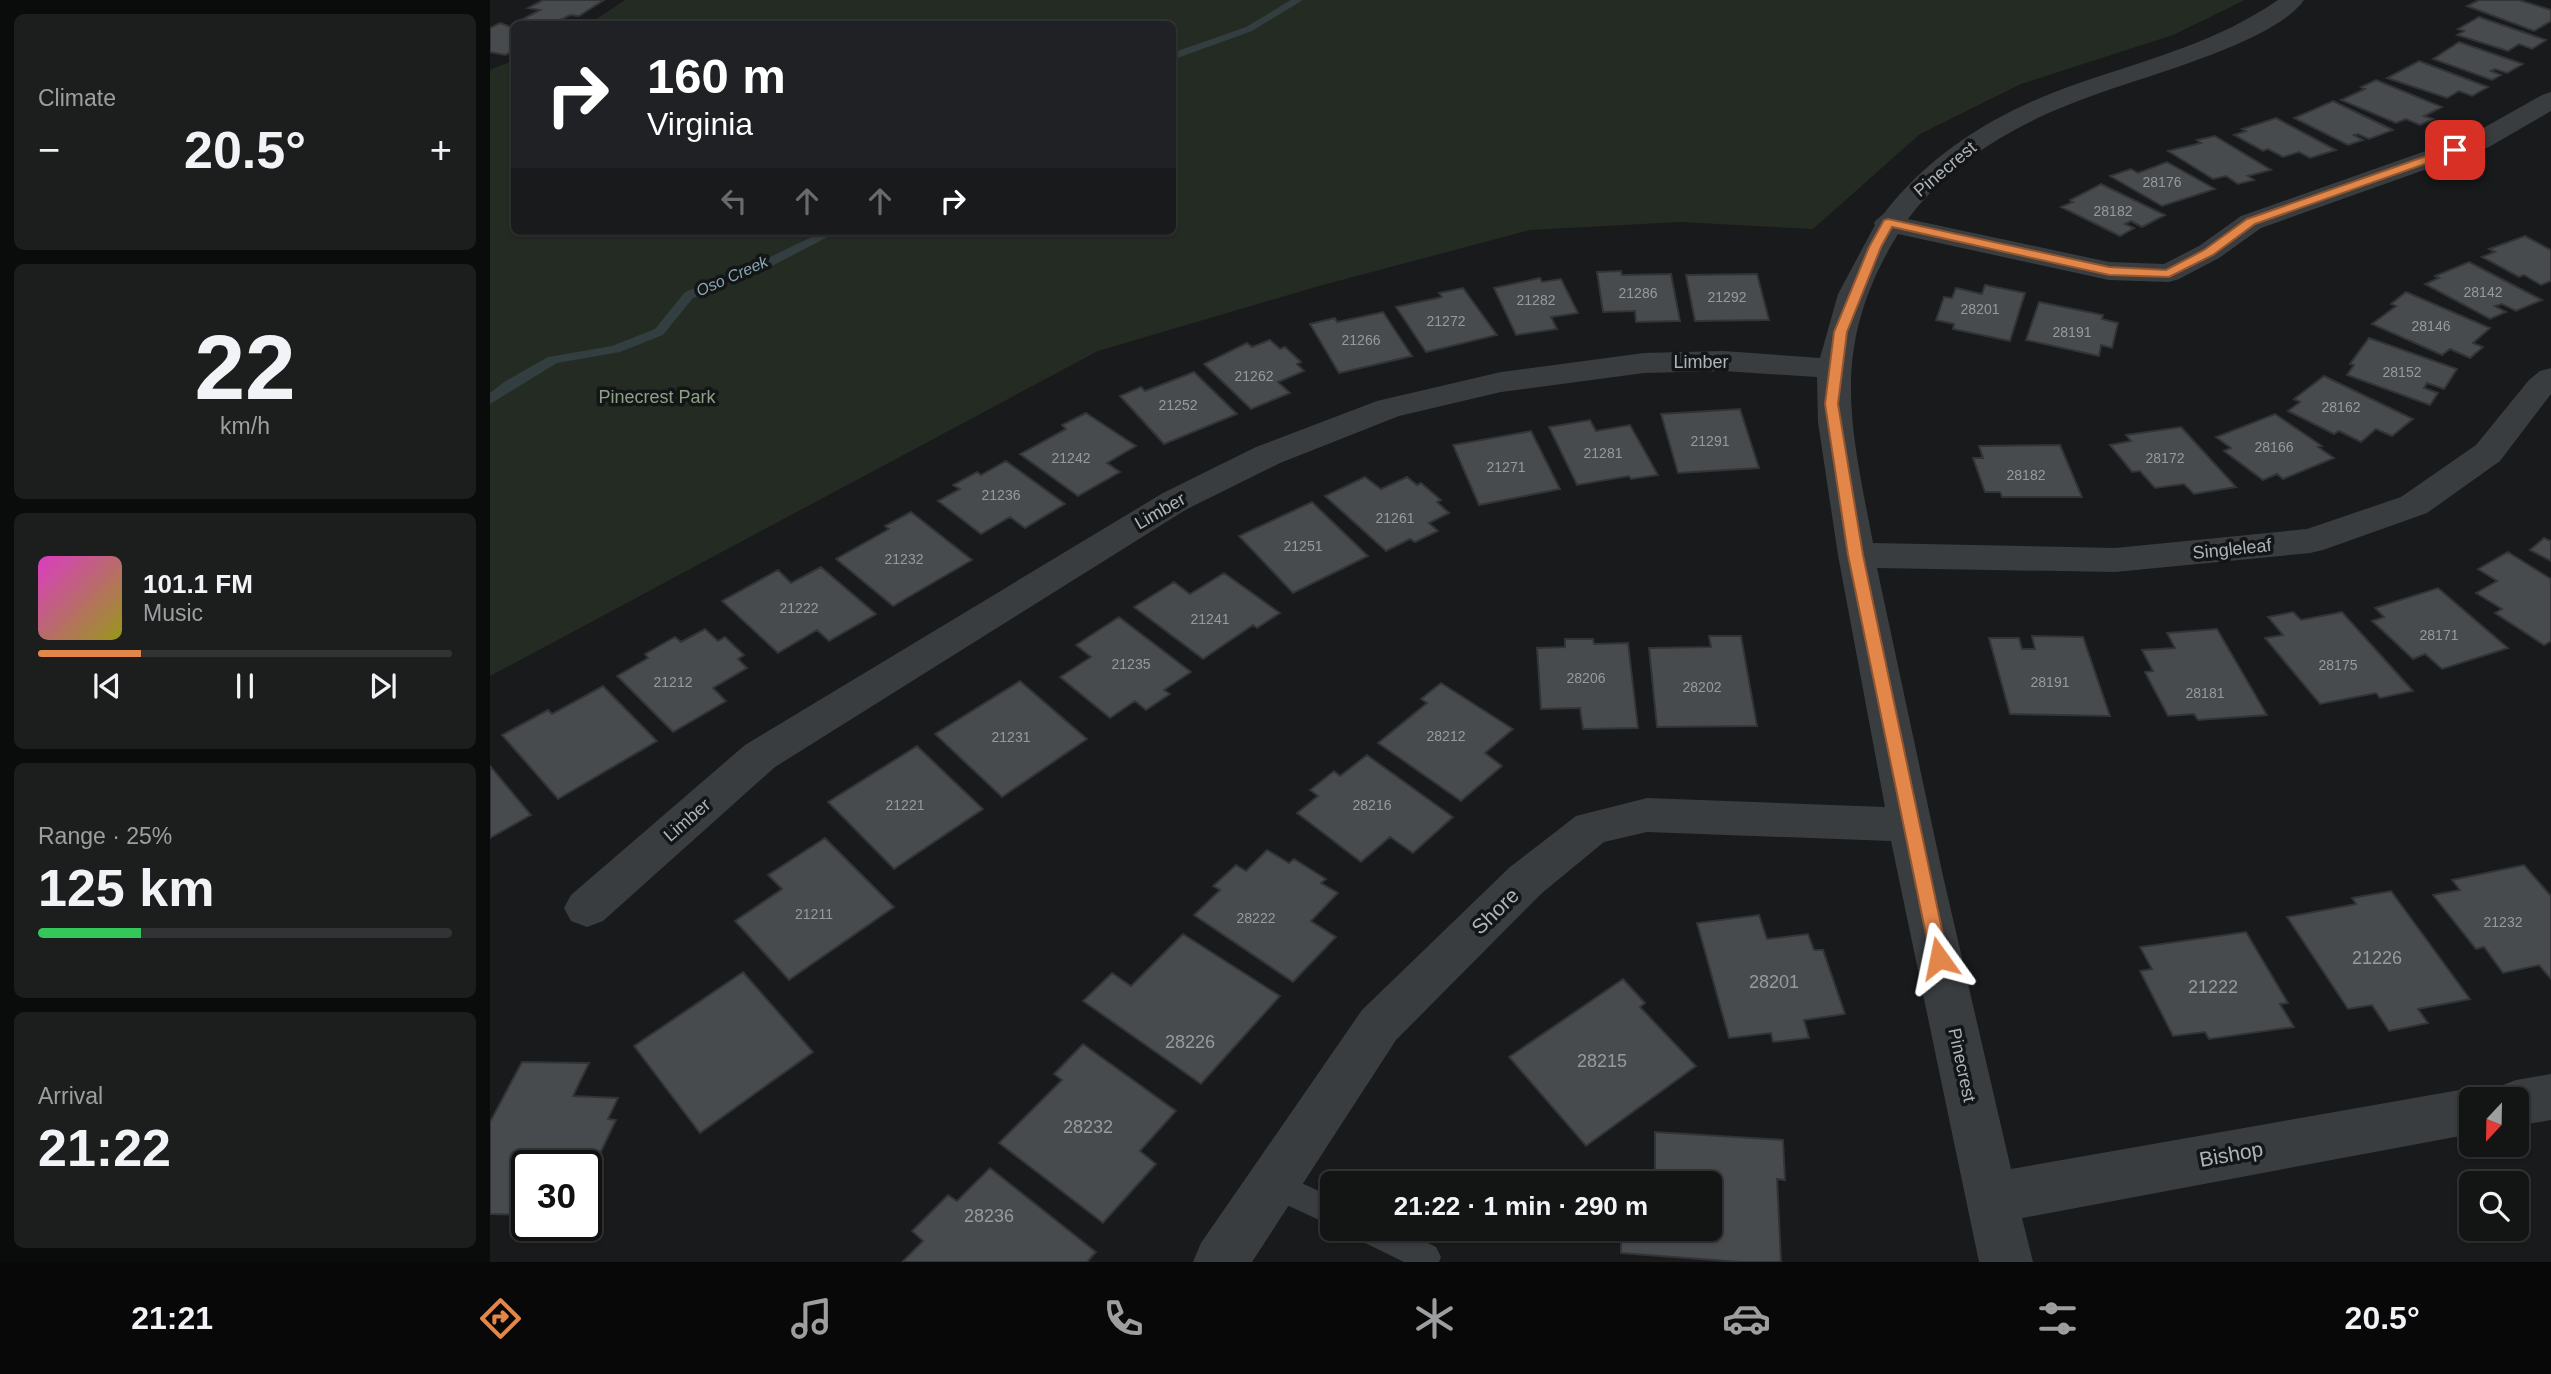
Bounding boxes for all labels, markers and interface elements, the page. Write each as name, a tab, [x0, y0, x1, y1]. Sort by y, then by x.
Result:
icon: right	[532, 49, 623, 140]
text: 160 m	[647, 49, 786, 103]
text: Climate	[38, 85, 116, 111]
text: Virginia	[647, 106, 753, 142]
pin	[2425, 120, 2485, 180]
text: 20.5°	[184, 121, 306, 179]
text: −	[38, 129, 60, 171]
text: +	[430, 129, 452, 171]
icon: arrive	[2436, 131, 2474, 169]
street label: Pinecrest	[1910, 137, 1980, 201]
house number: 28176	[2143, 174, 2182, 190]
icon: left	[715, 182, 753, 220]
icon: ahead	[788, 182, 826, 220]
icon: ahead	[861, 182, 899, 220]
icon: right	[934, 182, 972, 220]
house number: 28182	[2094, 203, 2133, 219]
water label: Oso Creek	[694, 252, 771, 299]
house number: 28142	[2464, 284, 2503, 300]
house number: 21286	[1619, 285, 1658, 301]
house number: 21292	[1708, 289, 1747, 305]
house number: 21282	[1517, 292, 1556, 308]
house number: 28201	[1961, 301, 2000, 317]
house number: 21272	[1427, 313, 1466, 329]
text: 22	[194, 317, 296, 418]
house number: 28146	[2412, 318, 2451, 334]
house number: 28191	[2053, 324, 2092, 340]
house number: 21266	[1342, 332, 1381, 348]
street label: Limber	[1673, 352, 1729, 372]
house number: 28152	[2383, 364, 2422, 380]
house number: 21262	[1235, 368, 1274, 384]
park label: Pinecrest Park	[598, 387, 717, 407]
house number: 21252	[1159, 397, 1198, 413]
house number: 28162	[2322, 399, 2361, 415]
text: km/h	[220, 413, 270, 439]
house number: 21291	[1691, 433, 1730, 449]
house number: 28166	[2255, 439, 2294, 455]
house number: 21281	[1584, 445, 1623, 461]
house number: 21242	[1052, 450, 1091, 466]
house number: 28172	[2146, 450, 2185, 466]
house number: 21271	[1487, 459, 1526, 475]
house number: 28182	[2007, 467, 2046, 483]
house number: 21236	[982, 487, 1021, 503]
street label: Limber	[1131, 489, 1189, 533]
house number: 21261	[1376, 510, 1415, 526]
street label: Singleleaf	[2192, 535, 2273, 563]
house number: 21251	[1284, 538, 1323, 554]
house number: 21232	[885, 551, 924, 567]
text: 101.1 FM	[143, 569, 253, 599]
text: Music	[143, 600, 203, 626]
house number: 21222	[780, 600, 819, 616]
house number: 21241	[1191, 611, 1230, 627]
house number: 28171	[2420, 627, 2459, 643]
house number: 21235	[1112, 656, 1151, 672]
house number: 28175	[2319, 657, 2358, 673]
icon: previous	[88, 667, 126, 705]
icon: pause	[226, 667, 264, 705]
icon: next	[364, 667, 402, 705]
house number: 28206	[1567, 670, 1606, 686]
house number: 21212	[654, 674, 693, 690]
house number: 28191	[2031, 674, 2070, 690]
house number: 28202	[1683, 679, 1722, 695]
house number: 28181	[2186, 685, 2225, 701]
house number: 28212	[1427, 728, 1466, 744]
house number: 21231	[992, 729, 1031, 745]
street label: Limber	[660, 794, 714, 846]
house number: 21221	[886, 797, 925, 813]
house number: 28216	[1353, 797, 1392, 813]
text: Range · 25%	[38, 823, 172, 849]
text: 125 km	[38, 859, 214, 917]
street label: Shore	[1467, 883, 1523, 939]
house number: 21211	[795, 906, 833, 922]
house number: 28222	[1237, 910, 1276, 926]
house number: 21232	[2484, 914, 2523, 930]
position arrow	[1902, 921, 1976, 995]
house number: 21226	[2352, 948, 2402, 968]
house number: 28201	[1749, 972, 1799, 992]
house number: 21222	[2188, 977, 2238, 997]
street label: Pinecrest	[1944, 1026, 1980, 1104]
house number: 28226	[1165, 1032, 1215, 1052]
house number: 28215	[1577, 1051, 1627, 1071]
text: Arrival	[38, 1083, 103, 1109]
north arrow	[2459, 1087, 2529, 1157]
map controls	[2459, 1087, 2529, 1241]
house number: 28232	[1063, 1117, 1113, 1137]
text: 21:22	[38, 1119, 171, 1177]
street label: Bishop	[2197, 1137, 2265, 1171]
speed limit sign: 30	[511, 1150, 602, 1241]
button: search	[2459, 1171, 2529, 1241]
text: 21:22 · 1 min · 290 m	[1394, 1191, 1648, 1221]
house number: 28236	[964, 1206, 1014, 1226]
icon: directions	[476, 1294, 525, 1343]
icon: music	[787, 1294, 836, 1343]
icon: phone	[1099, 1294, 1148, 1343]
icon: climate	[1410, 1294, 1459, 1343]
icon: car	[1722, 1294, 1771, 1343]
icon: filters	[2033, 1294, 2082, 1343]
text: 21:21	[131, 1300, 213, 1336]
text: 20.5°	[2345, 1300, 2420, 1336]

